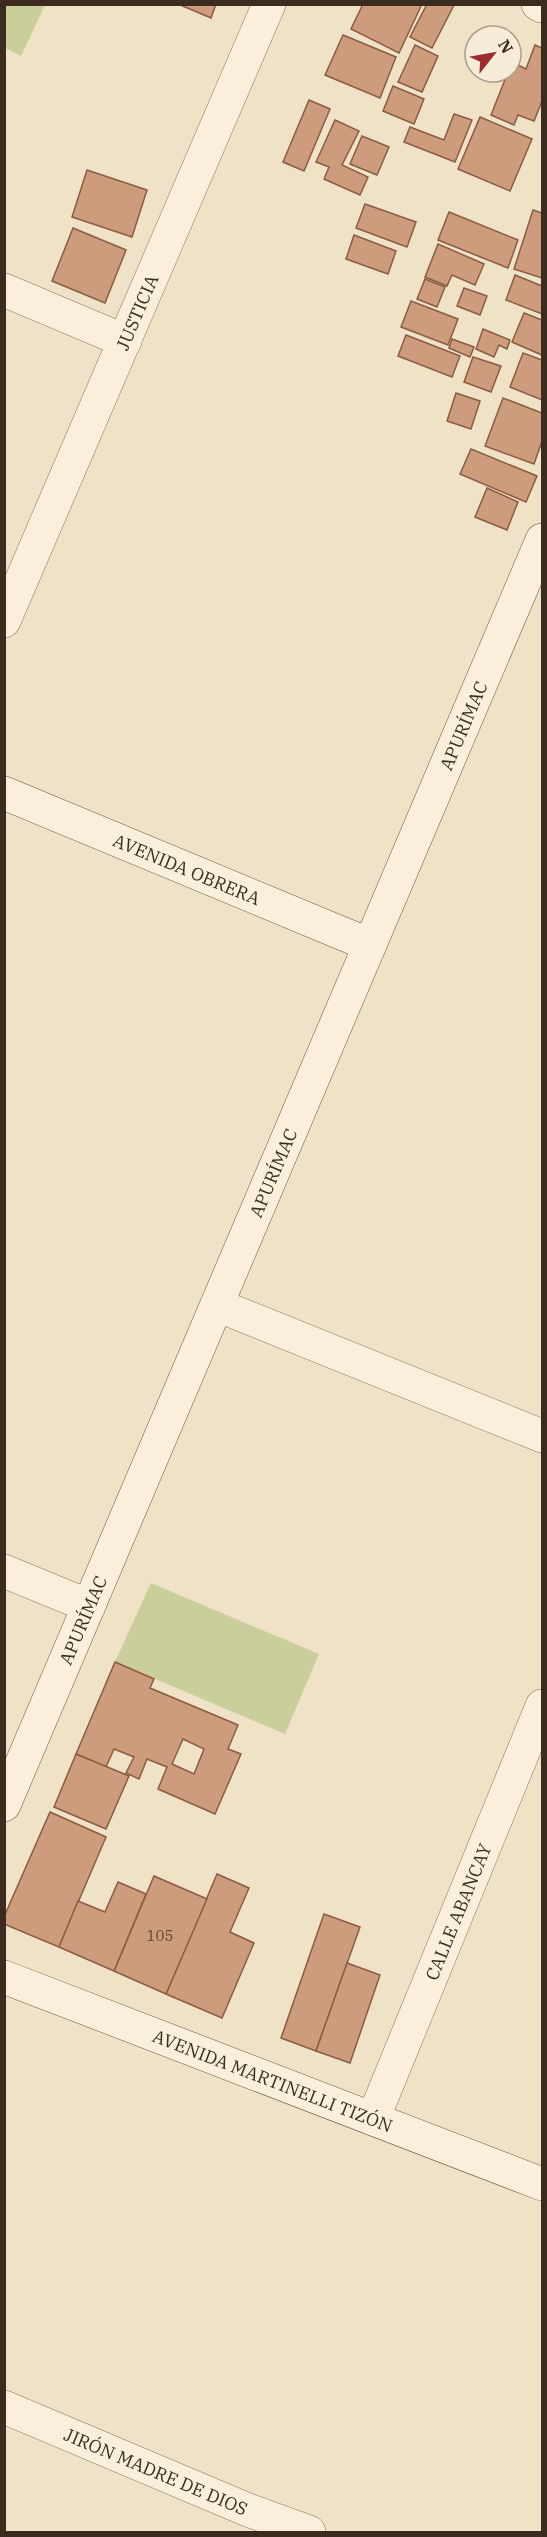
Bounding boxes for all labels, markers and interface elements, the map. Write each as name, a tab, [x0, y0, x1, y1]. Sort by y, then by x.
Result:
north arrow	[463, 24, 523, 84]
text: N	[494, 36, 518, 57]
street label: JUSTICIA	[110, 270, 163, 354]
street label: APURÍMAC	[434, 678, 492, 774]
street label: AVENIDA OBRERA	[110, 828, 264, 910]
street label: APURÍMAC	[244, 1125, 302, 1221]
street label: APURÍMAC	[54, 1572, 112, 1668]
street label: CALLE ABANCAY	[420, 1839, 496, 1983]
house number: 105	[146, 1926, 174, 1945]
street label: AVENIDA MARTINELLI TIZÓN	[150, 2024, 396, 2137]
street label: JIRÓN MADRE DE DIOS	[61, 2422, 251, 2520]

